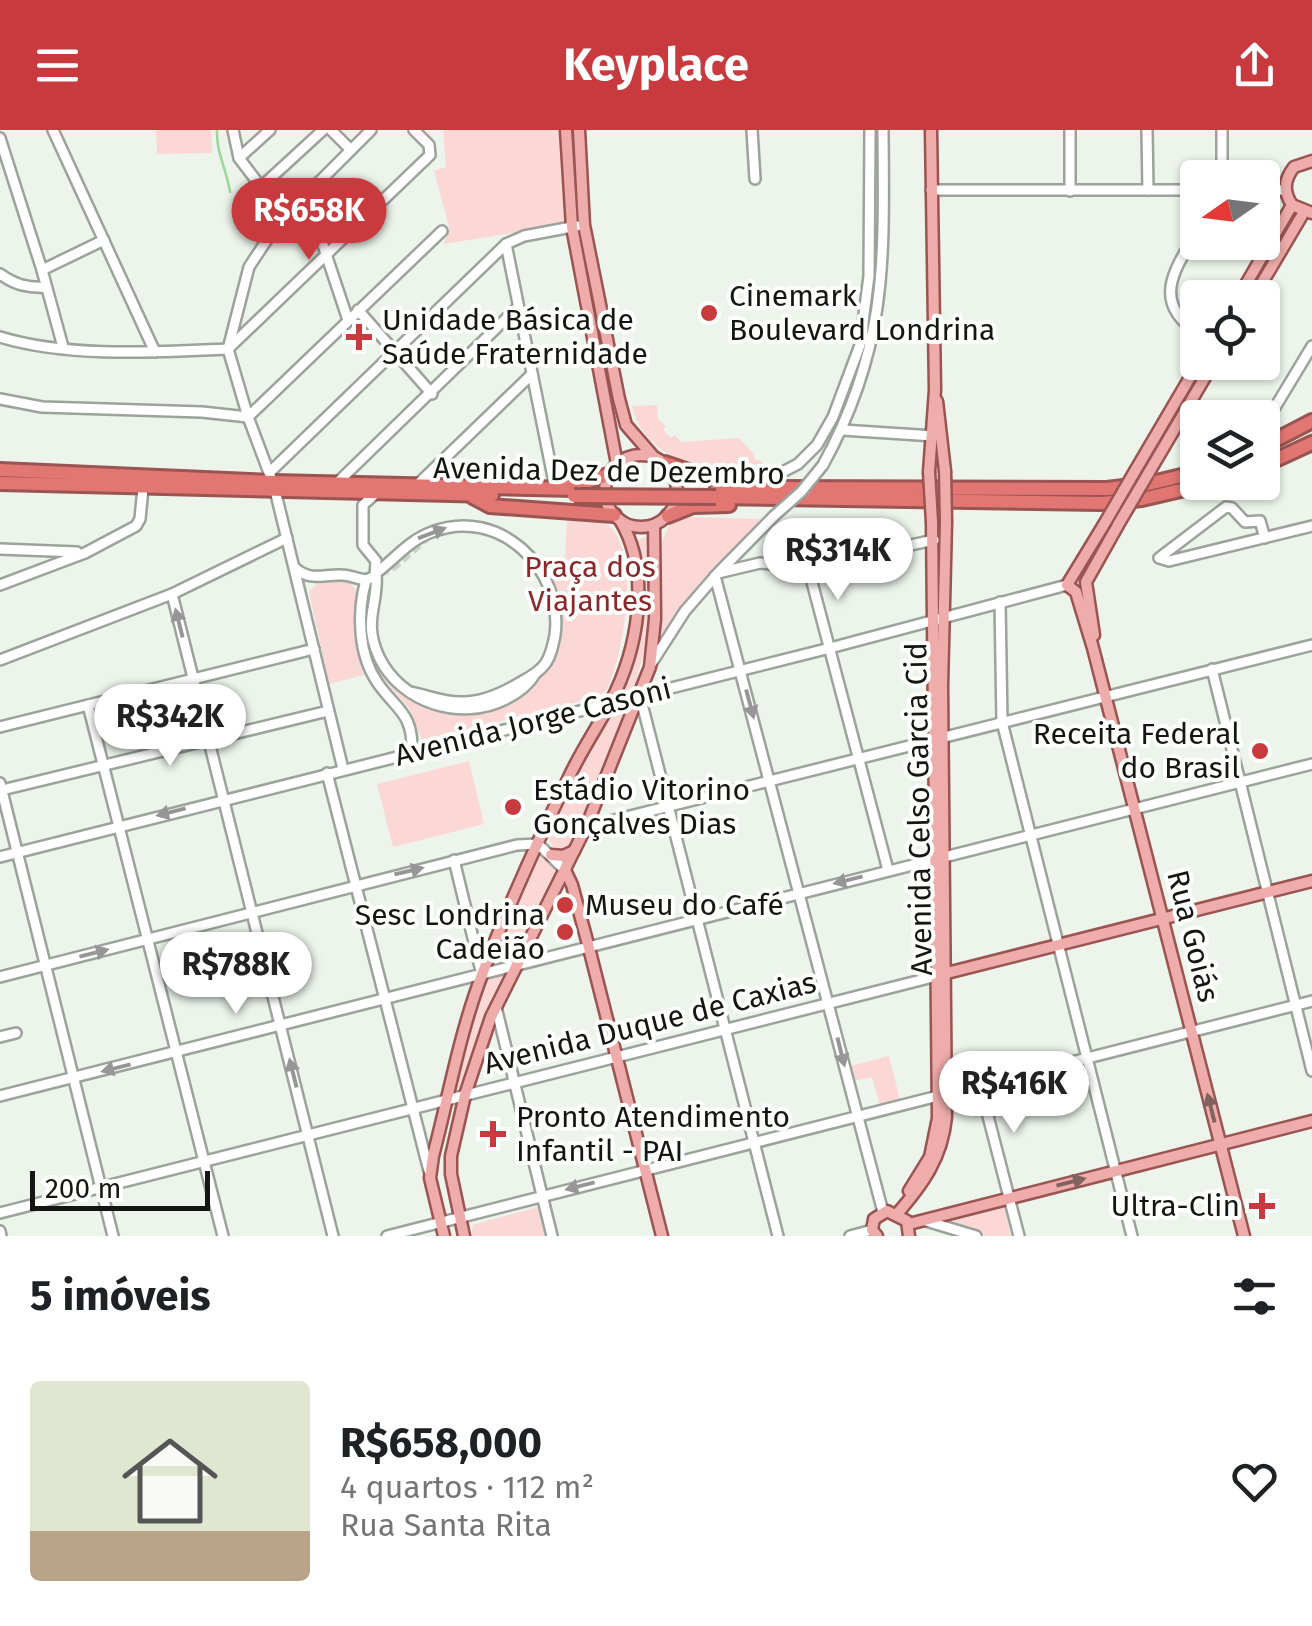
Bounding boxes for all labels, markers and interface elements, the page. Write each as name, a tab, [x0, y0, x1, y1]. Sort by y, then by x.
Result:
icon: menu	[30, 38, 85, 93]
text: Keyplace	[563, 38, 749, 92]
icon: share	[1227, 38, 1282, 93]
north arrow	[1180, 160, 1280, 260]
map controls	[1180, 160, 1280, 500]
pin: R$658K	[228, 178, 390, 263]
text: R$658K	[254, 191, 364, 229]
place label: Cinemark Boulevard Londrina	[729, 278, 995, 348]
button: locate	[1180, 280, 1280, 380]
place label: Unidade Básica de Saúde Fraternidade	[382, 302, 648, 372]
marker: Cinemark Boulevard Londrina	[698, 302, 720, 324]
marker: Unidade Básica de Saúde Fraternidade	[346, 324, 372, 350]
button: layers	[1180, 400, 1280, 500]
street label: Avenida Dez de Dezembro	[433, 450, 785, 492]
pin: R$314K	[757, 518, 919, 603]
one-way arrow	[417, 525, 447, 541]
text: R$314K	[785, 531, 891, 569]
park label: Praça dos Viajantes	[524, 549, 656, 619]
one-way arrow	[171, 607, 186, 638]
street label: Avenida Celso Garcia Cid	[898, 642, 940, 976]
street label: Avenida Jorge Casoni	[391, 670, 675, 774]
pin: R$342K	[89, 684, 251, 769]
one-way arrow	[743, 689, 759, 720]
text: R$342K	[116, 697, 224, 735]
place label: Receita Federal do Brasil	[1033, 716, 1240, 786]
marker: Receita Federal do Brasil	[1249, 740, 1271, 762]
place label: Estádio Vitorino Gonçalves Dias	[533, 772, 750, 842]
marker: Estádio Vitorino Gonçalves Dias	[502, 796, 524, 818]
one-way arrow	[155, 805, 186, 820]
one-way arrow	[394, 863, 425, 878]
street label: Rua Goiás	[1159, 866, 1227, 1006]
one-way arrow	[832, 873, 863, 889]
place label: Museu do Café	[585, 887, 784, 923]
marker: Museu do Café	[554, 894, 576, 916]
place label: Sesc Londrina Cadeião	[355, 897, 545, 967]
marker: Sesc Londrina Cadeião	[554, 921, 576, 943]
pin: R$788K	[155, 932, 317, 1017]
one-way arrow	[79, 944, 110, 960]
text: R$788K	[182, 945, 290, 983]
street label: Avenida Duque de Caxias	[480, 964, 820, 1082]
one-way arrow	[834, 1037, 849, 1068]
pin: R$416K	[933, 1051, 1095, 1136]
one-way arrow	[285, 1057, 300, 1088]
one-way arrow	[100, 1060, 131, 1076]
text: R$416K	[961, 1064, 1067, 1102]
one-way arrow	[1202, 1092, 1218, 1123]
place label: Pronto Atendimento Infantil - PAI	[516, 1099, 790, 1169]
marker: Pronto Atendimento Infantil - PAI	[480, 1121, 506, 1147]
scale bar	[30, 1166, 210, 1210]
text: 200 m	[45, 1172, 122, 1205]
one-way arrow	[1056, 1174, 1087, 1190]
one-way arrow	[564, 1179, 595, 1195]
place label: Ultra-Clin	[1111, 1188, 1240, 1224]
marker: Ultra-Clin	[1249, 1193, 1275, 1219]
icon: filters	[1227, 1269, 1282, 1324]
text: 5 imóveis	[30, 1271, 211, 1321]
text: R$658,000	[340, 1418, 542, 1468]
icon: home	[110, 1421, 230, 1541]
icon: heart	[1227, 1454, 1282, 1509]
text: 4 quartos · 112 m²	[340, 1468, 594, 1506]
text: Rua Santa Rita	[340, 1506, 552, 1544]

